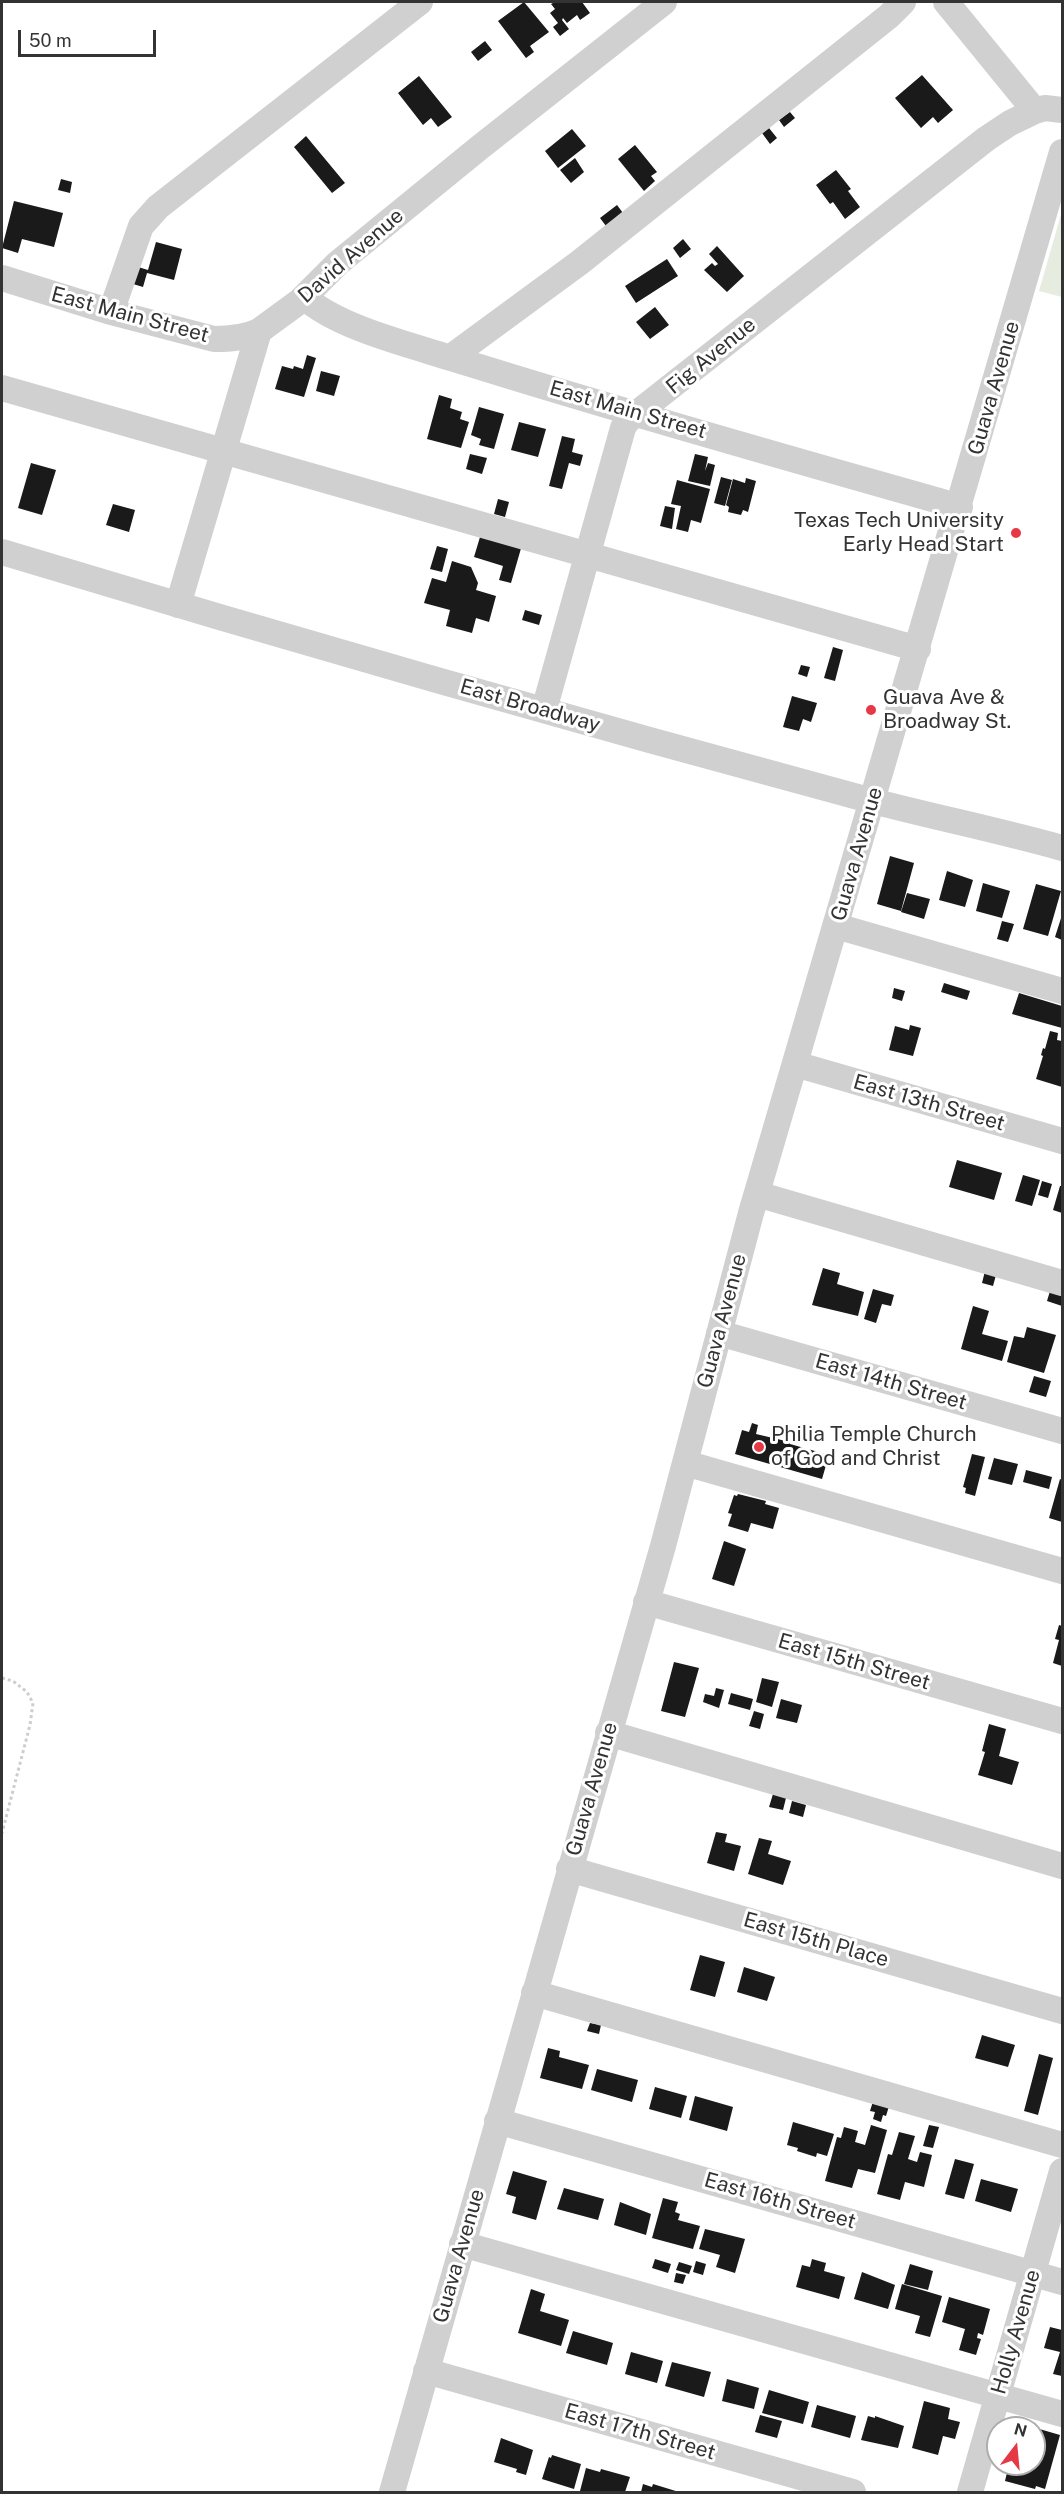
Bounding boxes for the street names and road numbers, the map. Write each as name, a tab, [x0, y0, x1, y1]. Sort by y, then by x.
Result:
street label: David Avenue	[293, 203, 409, 309]
street label: East Main Street	[48, 282, 212, 348]
street label: Fig Avenue	[661, 312, 761, 400]
street label: Guava Avenue	[963, 318, 1025, 458]
street label: East Main Street	[547, 376, 709, 444]
street label: East Broadway	[457, 674, 603, 738]
street label: Guava Avenue	[826, 784, 888, 924]
street label: East 13th Street	[850, 1069, 1008, 1137]
street label: Guava Avenue	[692, 1251, 752, 1391]
street label: East 14th Street	[812, 1348, 970, 1416]
street label: East 15th Street	[775, 1628, 933, 1696]
street label: Guava Avenue	[561, 1719, 623, 1859]
street label: East 15th Place	[740, 1907, 892, 1973]
street label: East 16th Street	[701, 2167, 859, 2235]
street label: Guava Avenue	[428, 2186, 490, 2326]
street label: Holly Avenue	[986, 2267, 1046, 2397]
street label: East 17th Street	[562, 2398, 718, 2466]

